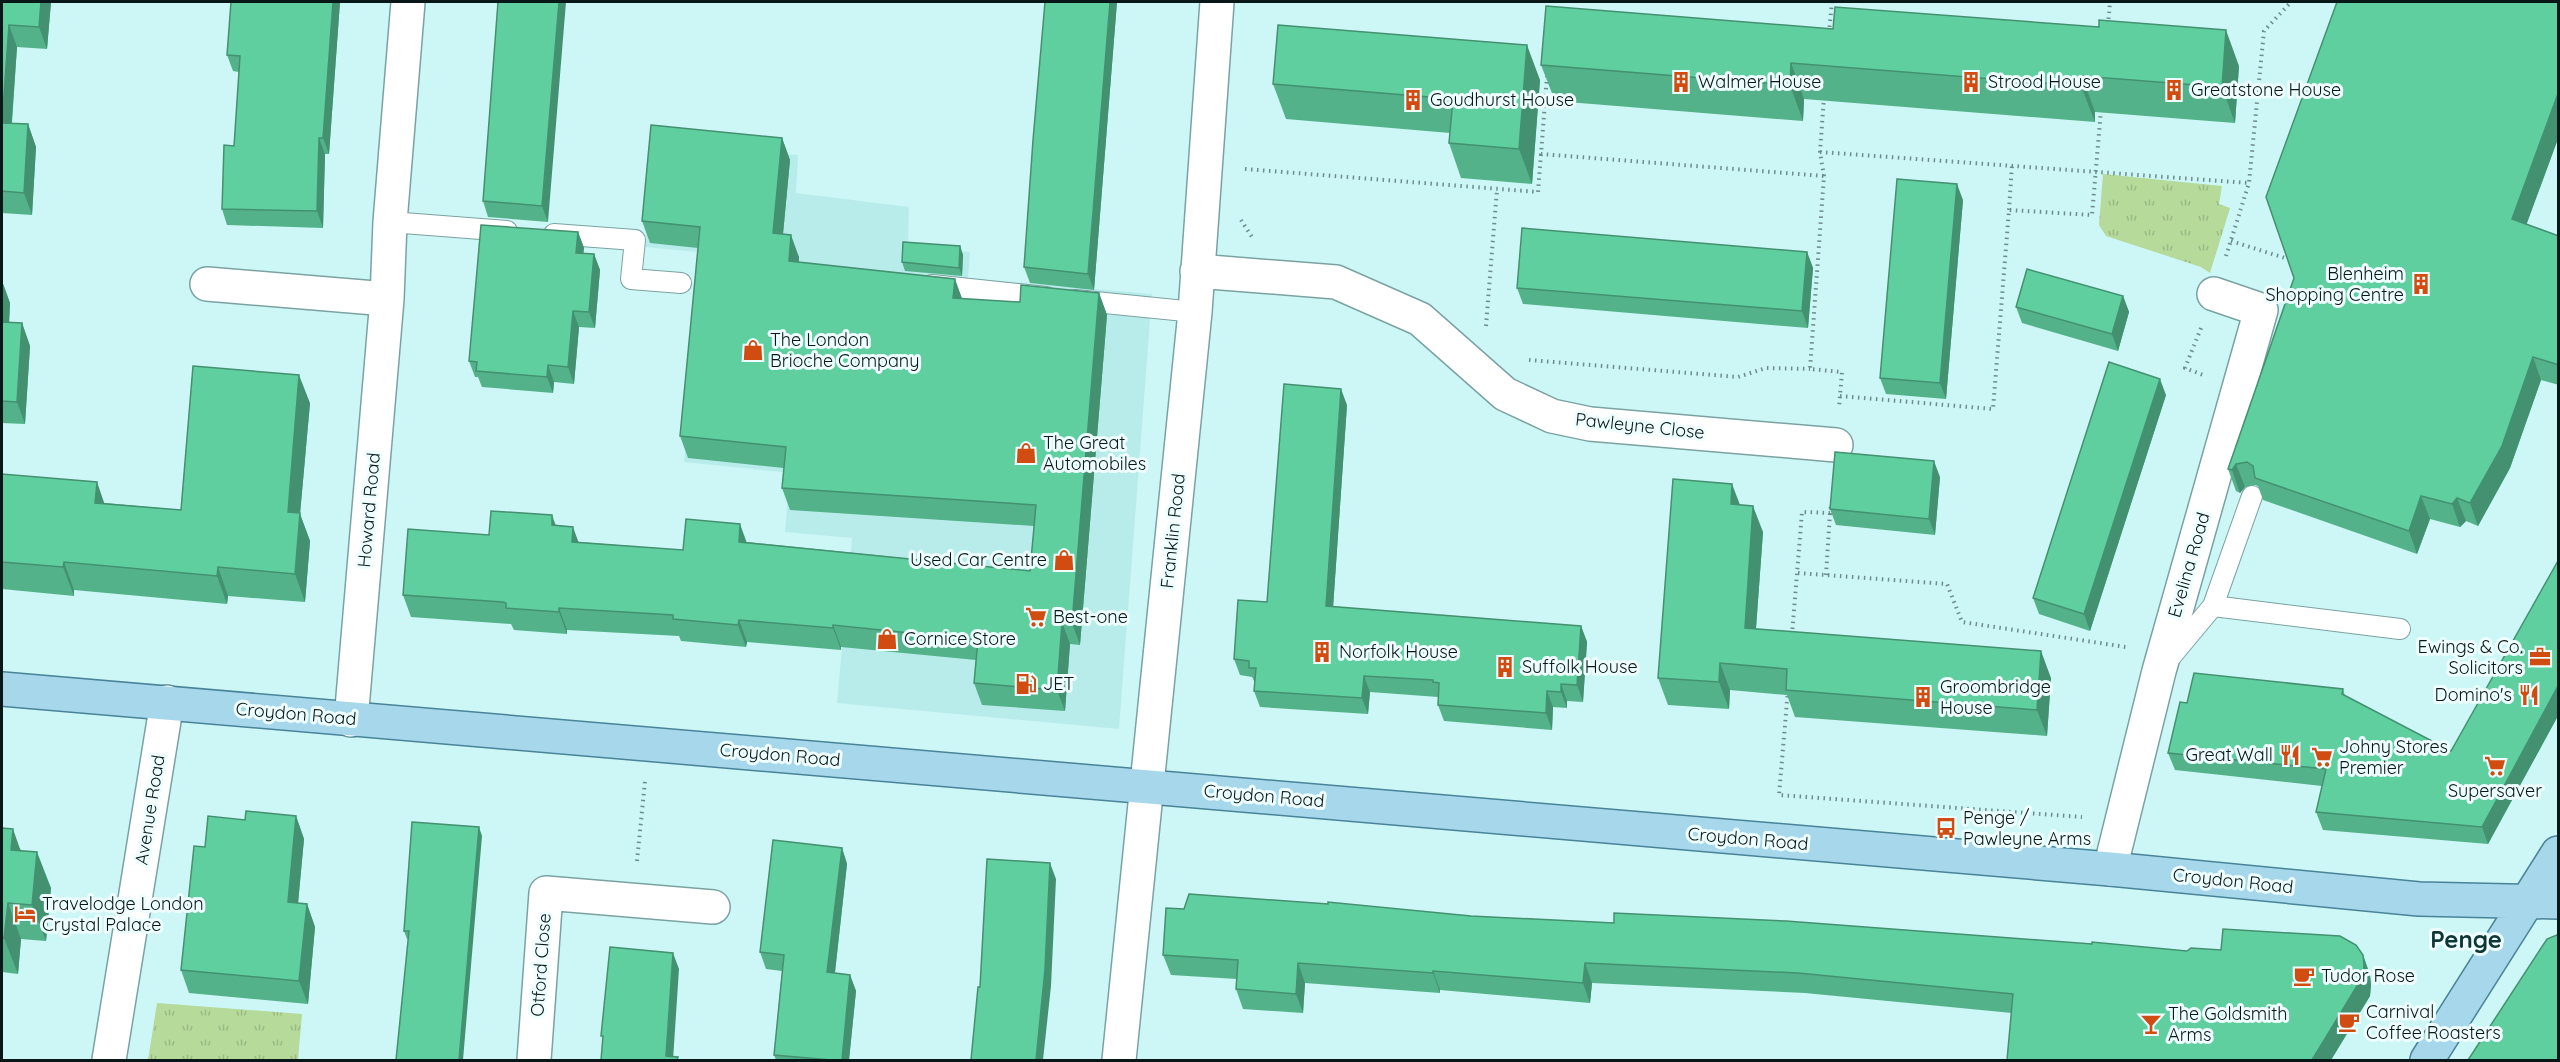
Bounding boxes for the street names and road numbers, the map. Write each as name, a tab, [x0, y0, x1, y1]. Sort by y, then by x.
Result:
street label: Pawleyne Close	[1574, 407, 1706, 444]
street label: Howard Road	[352, 451, 385, 568]
street label: Franklin Road	[1155, 472, 1190, 590]
street label: Evelina Road	[2163, 510, 2215, 620]
street label: Croydon Road	[235, 697, 357, 730]
street label: Croydon Road	[719, 738, 841, 771]
street label: Avenue Road	[129, 753, 170, 867]
street label: Croydon Road	[1203, 779, 1325, 812]
street label: Croydon Road	[1687, 822, 1809, 855]
street label: Croydon Road	[2172, 863, 2294, 898]
street label: Otford Close	[525, 912, 556, 1017]

